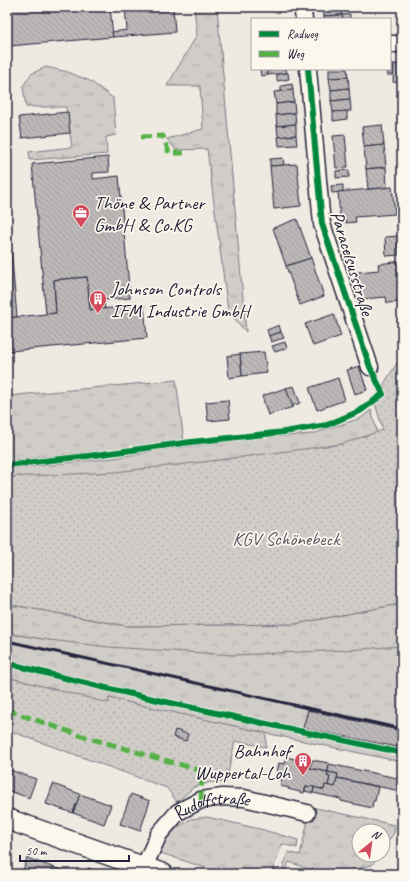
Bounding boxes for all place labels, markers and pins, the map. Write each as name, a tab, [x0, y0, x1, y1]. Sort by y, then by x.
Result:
place label: Thöne & Partner GmbH & Co.KG	[94, 191, 206, 237]
office icon: Thöne & Partner GmbH & Co.KG	[71, 203, 91, 228]
place label: Johnson Controls IFM Industrie GmbH	[110, 277, 253, 323]
building icon: Johnson Controls IFM Industrie GmbH	[88, 289, 108, 314]
place label: Bahnhof Wuppertal-Loh	[195, 739, 294, 785]
building icon: Bahnhof Wuppertal-Loh	[293, 751, 313, 776]

